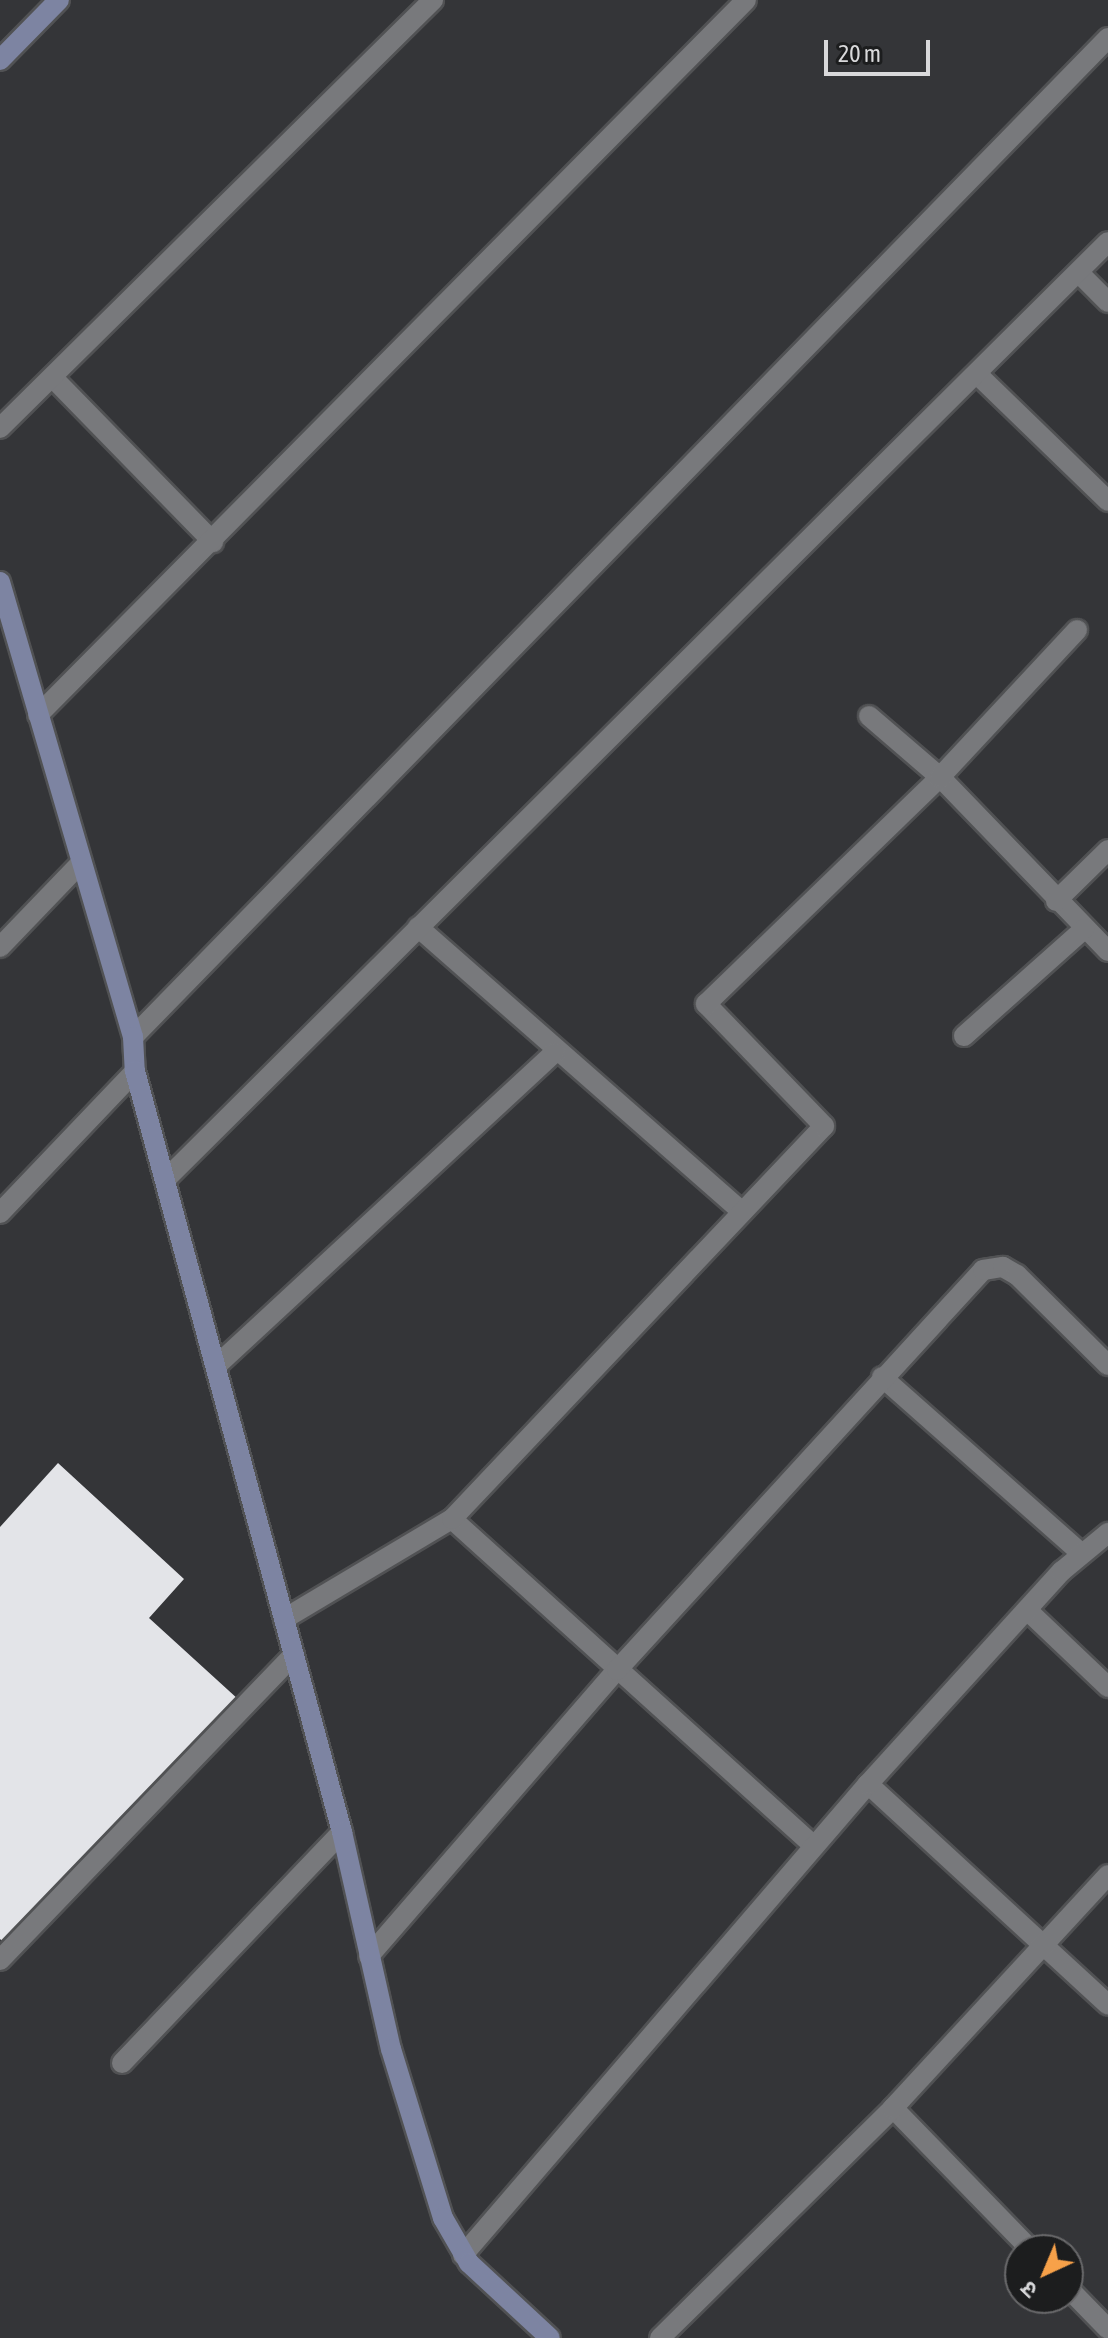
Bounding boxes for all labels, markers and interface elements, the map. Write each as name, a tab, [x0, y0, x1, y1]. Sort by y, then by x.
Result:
scale bar	[828, 24, 934, 74]
text: 20 m	[838, 40, 881, 67]
north arrow	[1004, 2234, 1084, 2314]
text: उ	[1015, 2276, 1042, 2304]

